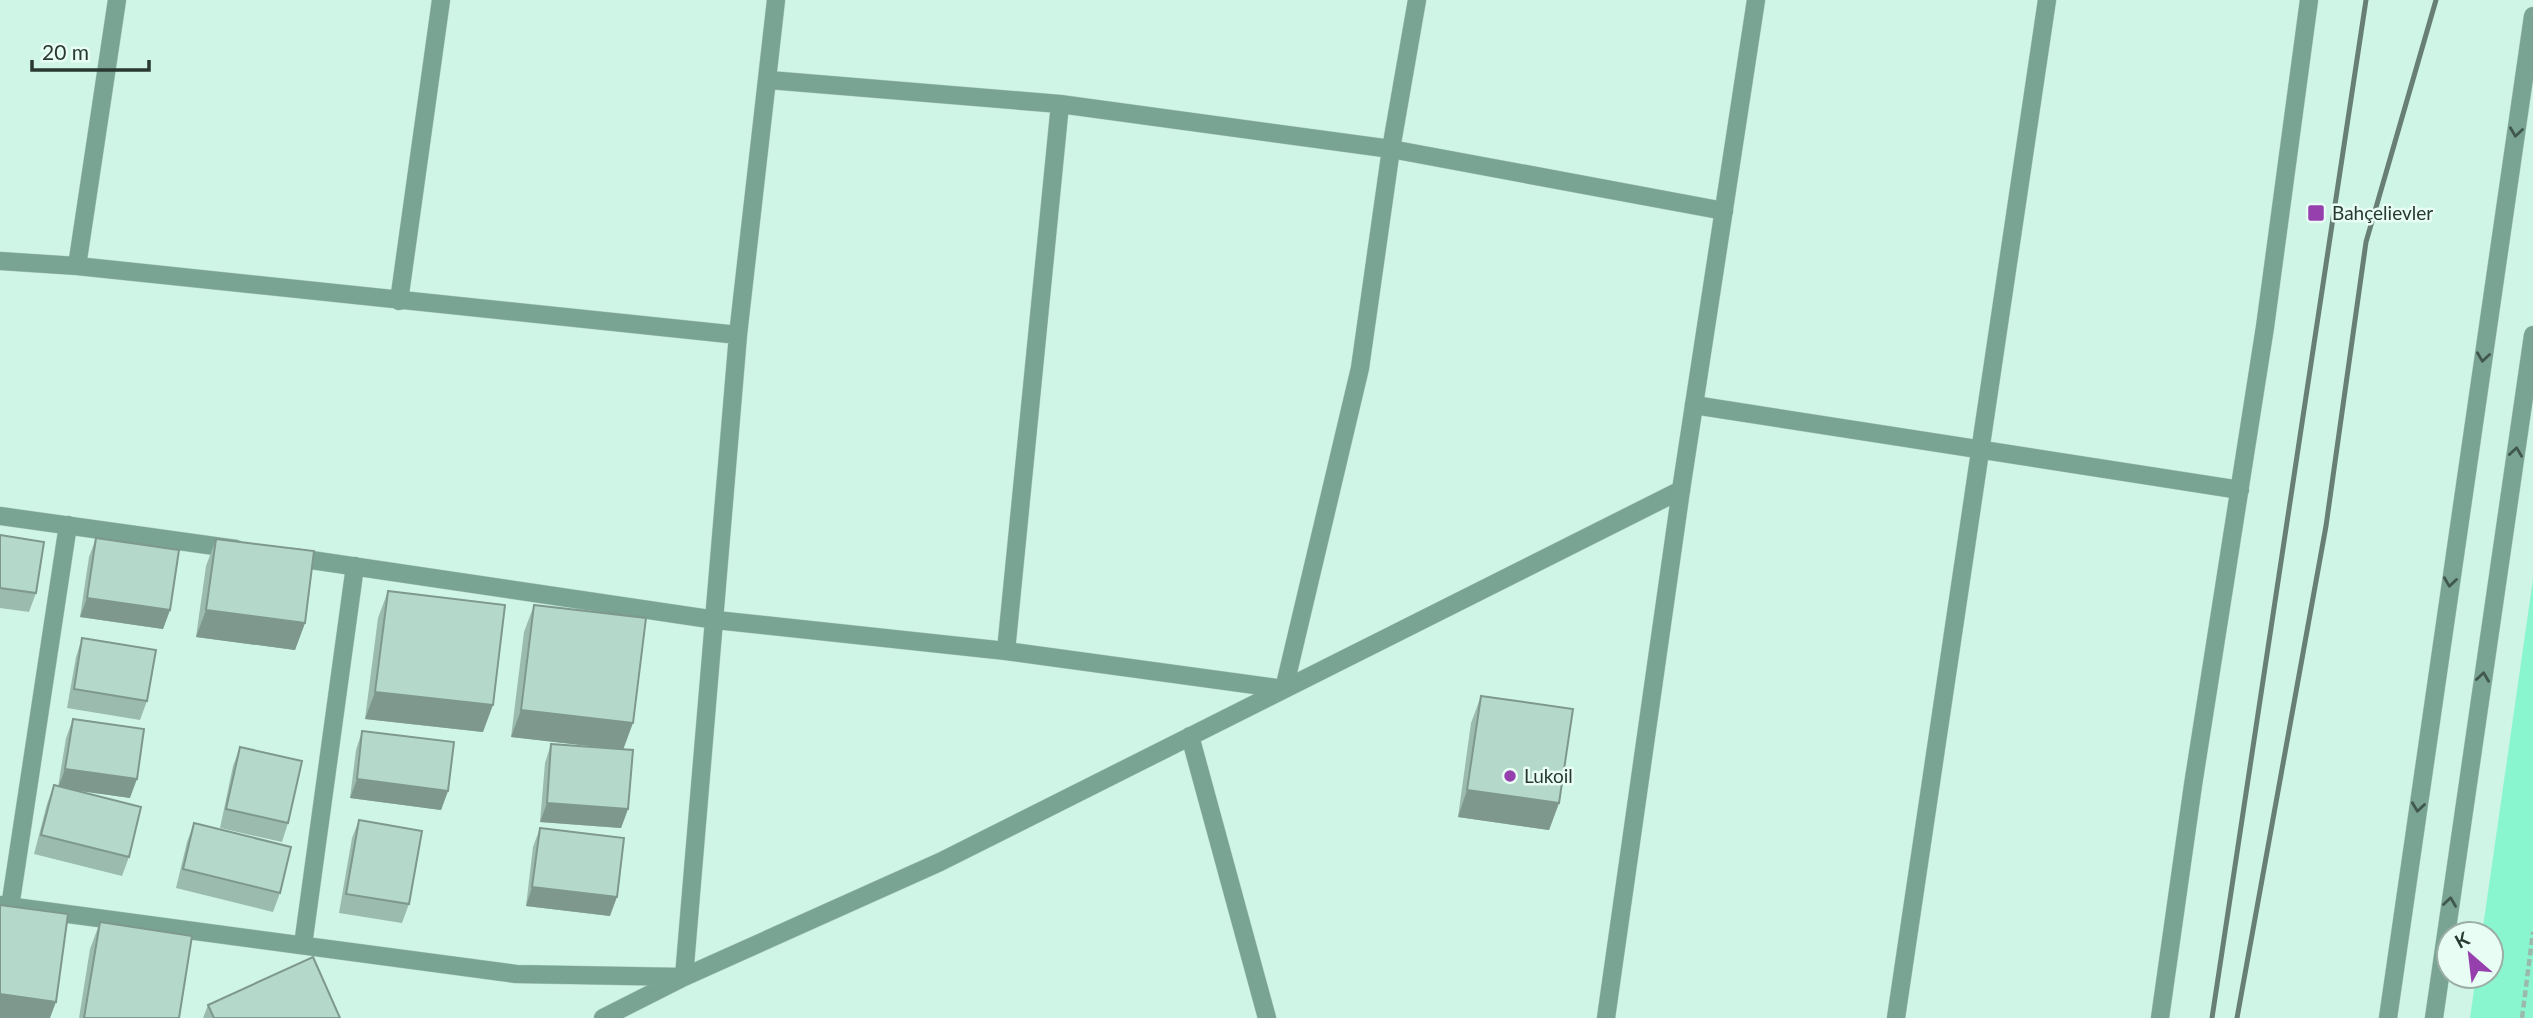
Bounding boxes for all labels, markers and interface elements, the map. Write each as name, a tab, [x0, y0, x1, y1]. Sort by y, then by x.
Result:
scale bar	[32, 28, 149, 72]
text: 20 m	[42, 39, 89, 64]
one-way arrow	[2509, 126, 2524, 138]
place label: Bahçelievler	[2332, 201, 2433, 224]
marker: Bahçelievler	[2306, 203, 2326, 223]
one-way arrow	[2476, 351, 2491, 363]
one-way arrow	[2508, 446, 2523, 458]
one-way arrow	[2443, 576, 2458, 588]
one-way arrow	[2475, 671, 2490, 683]
place label: Lukoil	[1524, 764, 1573, 787]
marker: Lukoil	[1502, 768, 1518, 784]
one-way arrow	[2411, 801, 2426, 813]
one-way arrow	[2443, 896, 2458, 908]
north arrow	[2435, 920, 2505, 990]
text: K	[2451, 926, 2474, 953]

